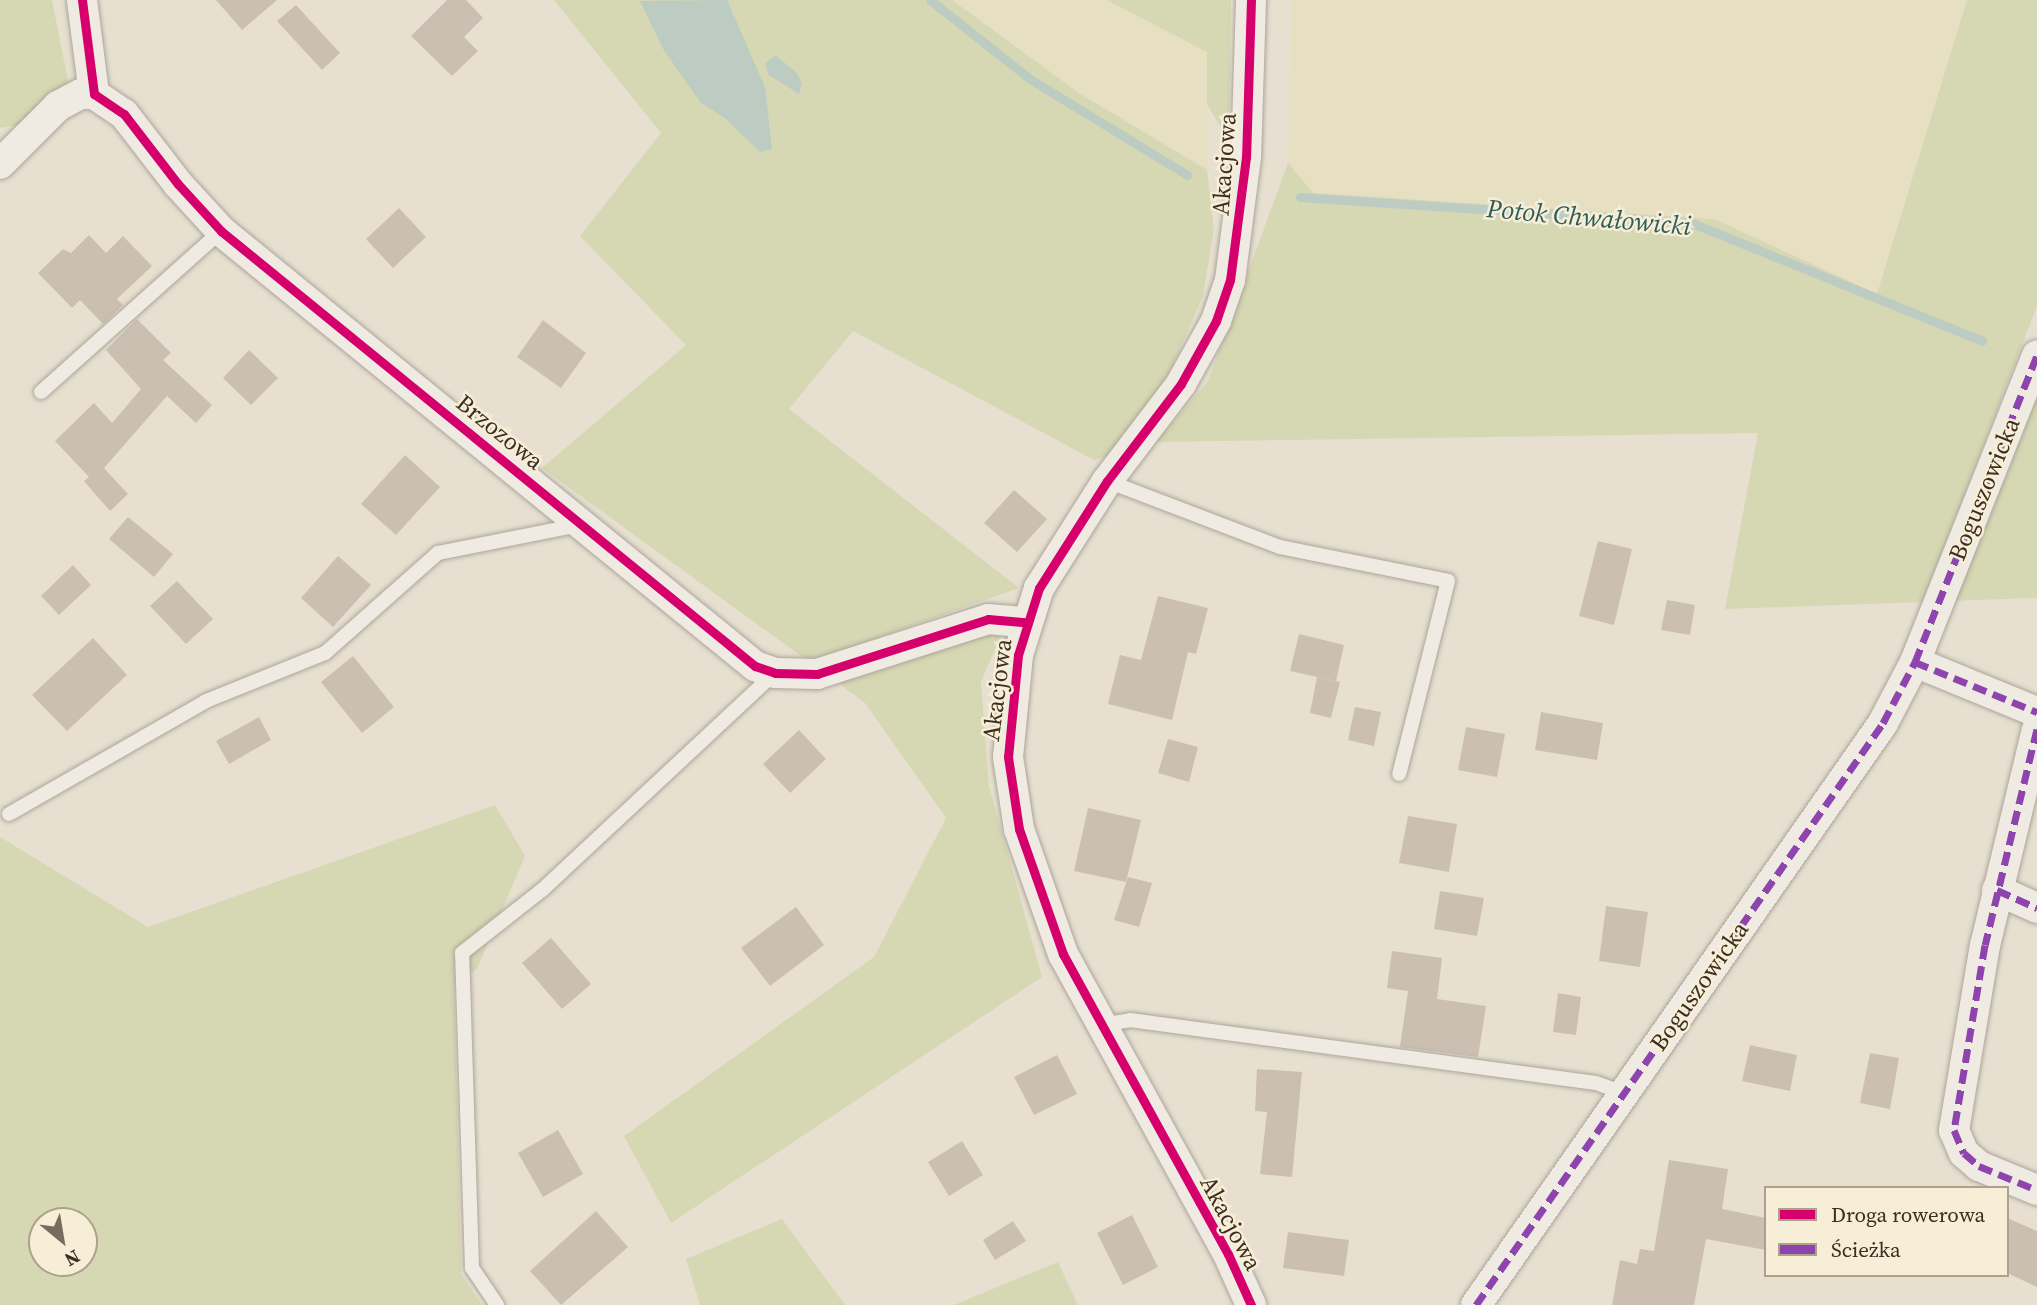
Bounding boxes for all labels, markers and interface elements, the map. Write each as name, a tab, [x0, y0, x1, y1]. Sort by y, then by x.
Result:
street label: Akacjowa	[1206, 112, 1242, 216]
water label: Potok Chwałowicki	[1485, 194, 1693, 242]
street label: Brzozowa	[451, 388, 549, 476]
street label: Boguszowicka	[1942, 413, 2026, 565]
street label: Akacjowa	[976, 637, 1018, 743]
street label: Boguszowicka	[1644, 916, 1754, 1056]
street label: Akacjowa	[1194, 1171, 1268, 1275]
legend	[1764, 1186, 2009, 1277]
text: Droga rowerowa	[1831, 1200, 1985, 1229]
north arrow	[28, 1207, 98, 1277]
text: Ścieżka	[1831, 1235, 1901, 1264]
text: N	[60, 1244, 85, 1273]

